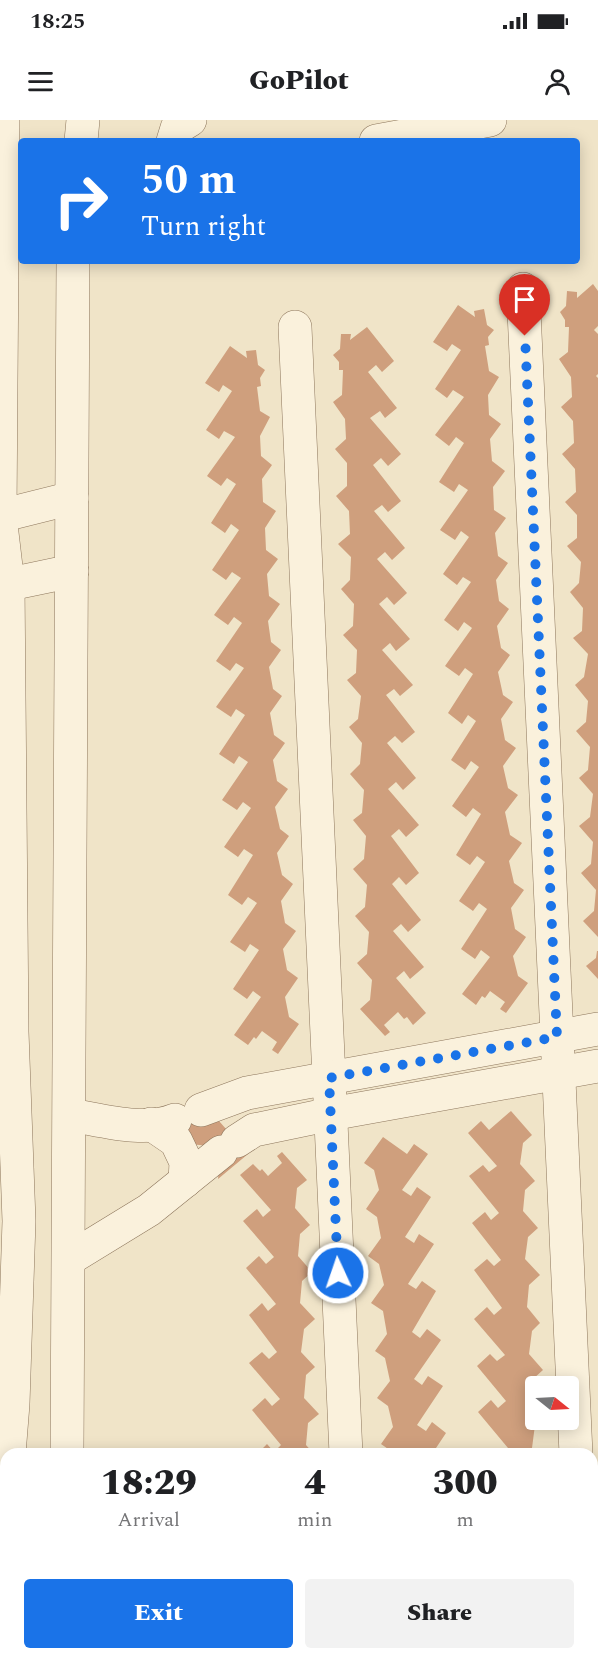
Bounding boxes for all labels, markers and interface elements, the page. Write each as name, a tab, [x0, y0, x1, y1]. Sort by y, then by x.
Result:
text: 18:25	[30, 5, 85, 38]
text: GoPilot	[249, 60, 349, 102]
icon: menu	[24, 65, 57, 98]
icon: person	[541, 65, 574, 98]
text: 50 m	[141, 149, 236, 212]
icon: right	[42, 162, 120, 240]
text: Turn right	[141, 206, 266, 248]
pin	[499, 274, 550, 336]
icon: arrive	[508, 283, 541, 316]
position arrow	[306, 1241, 370, 1305]
north arrow	[525, 1376, 579, 1430]
map controls	[525, 1376, 579, 1430]
text: 18:29	[100, 1456, 197, 1511]
text: 4	[304, 1456, 326, 1511]
text: 300	[433, 1456, 498, 1511]
text: Arrival	[118, 1505, 180, 1535]
text: min	[297, 1505, 332, 1535]
text: m	[457, 1505, 474, 1535]
button: Exit	[24, 1579, 293, 1648]
button: Share	[305, 1579, 574, 1648]

